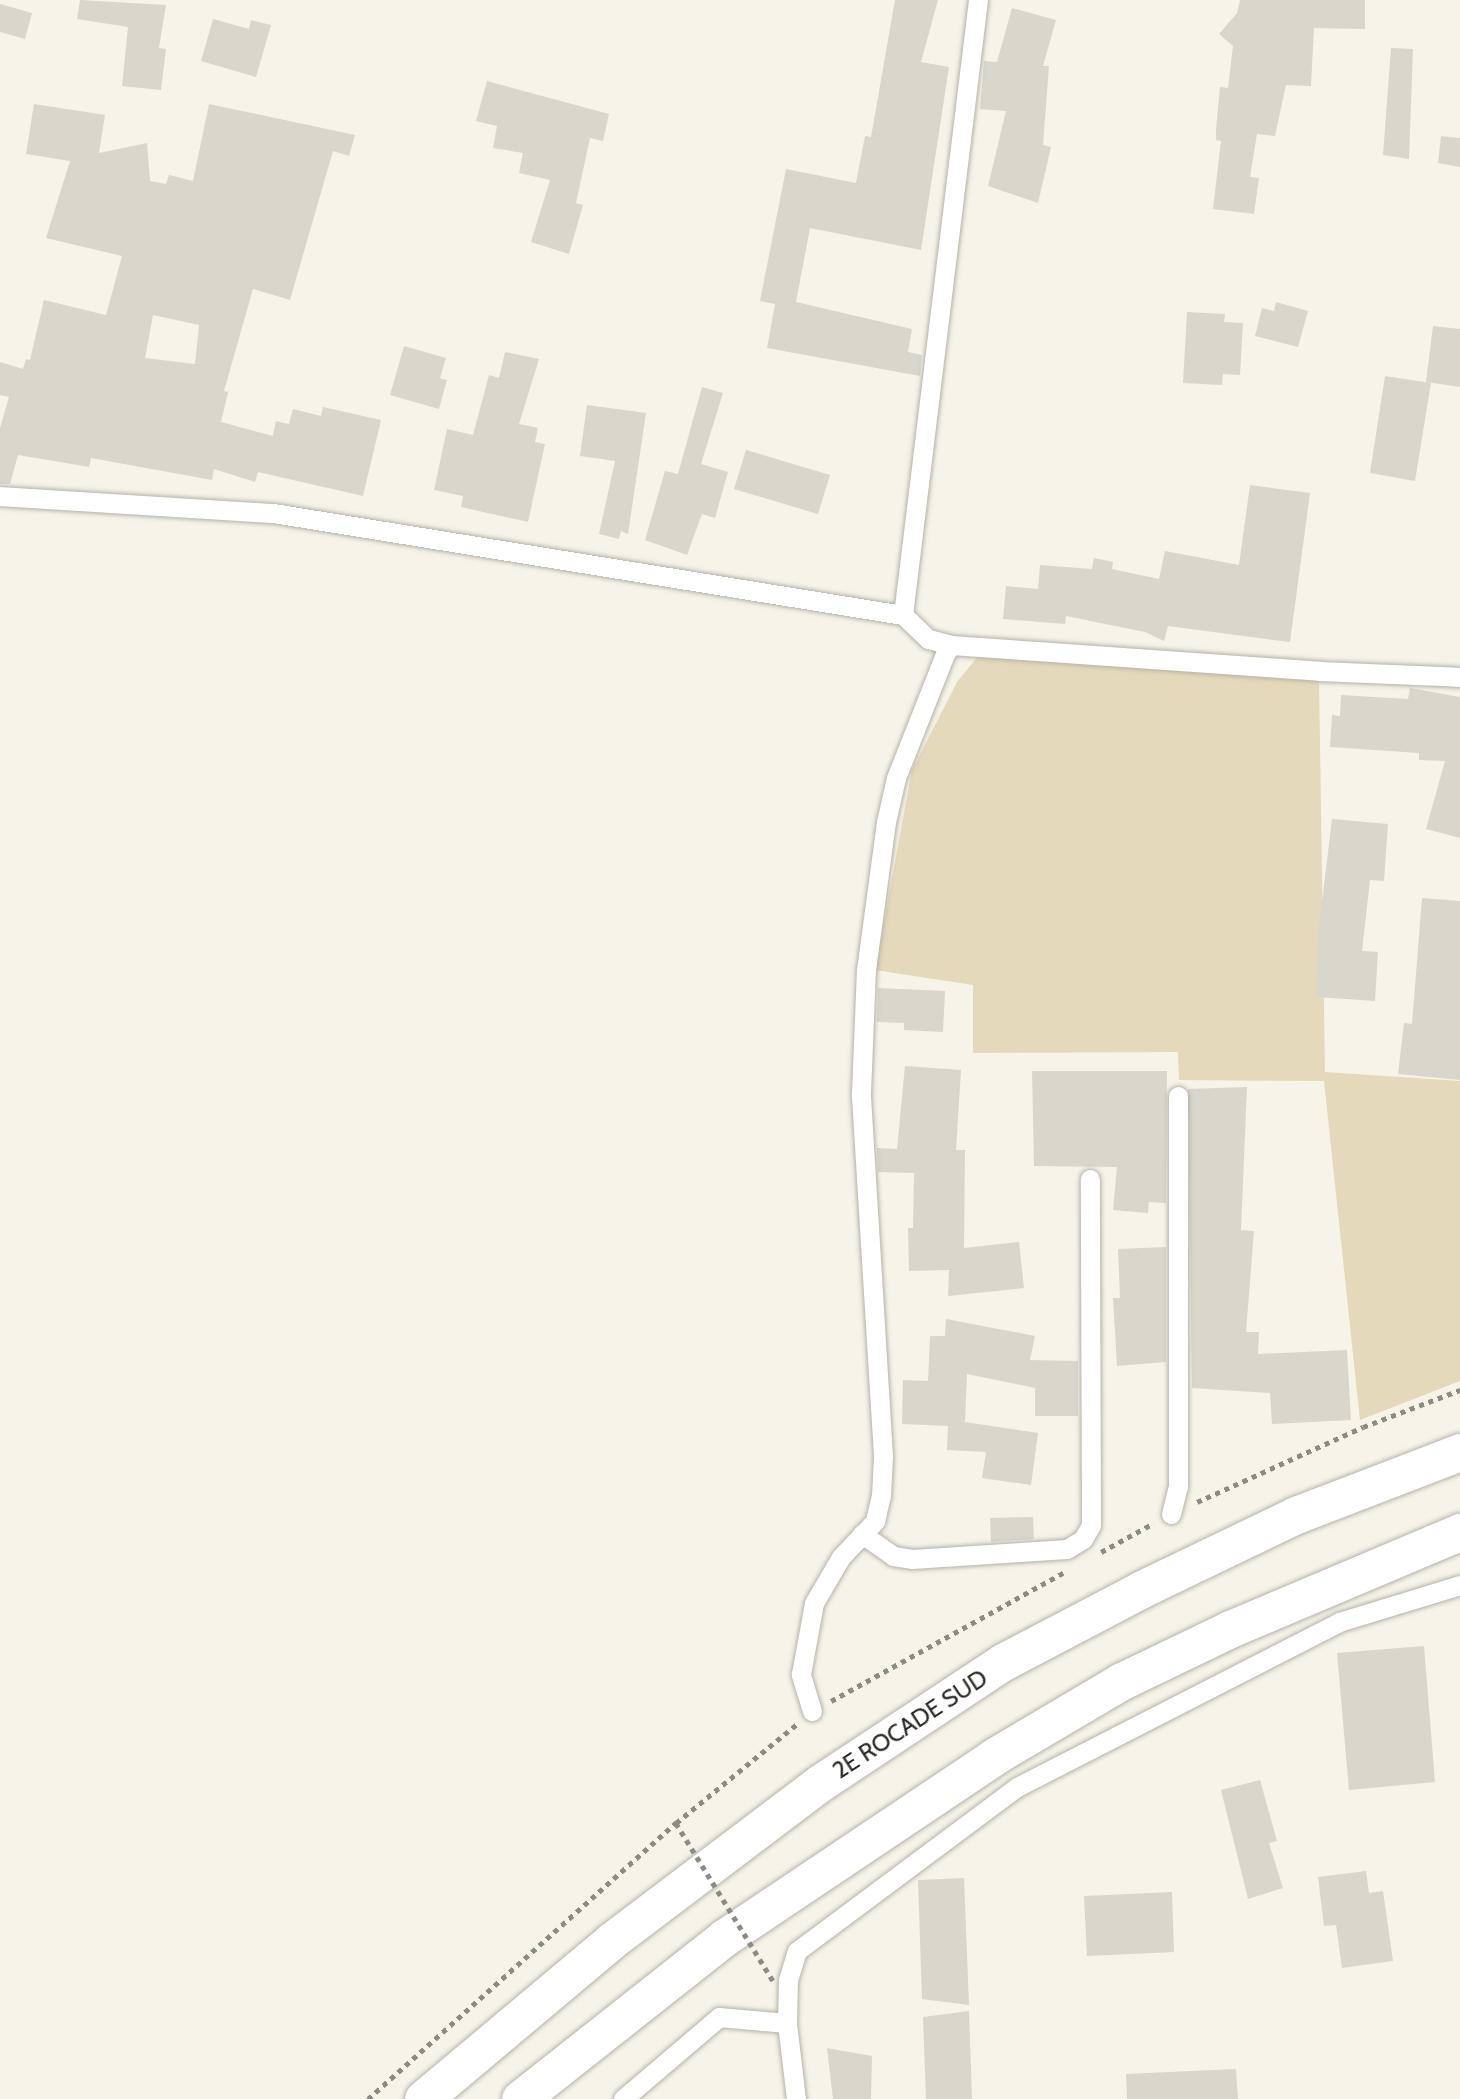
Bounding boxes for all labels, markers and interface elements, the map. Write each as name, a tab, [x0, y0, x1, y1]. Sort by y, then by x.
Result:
street label: 2E ROCADE SUD	[827, 1663, 993, 1785]

